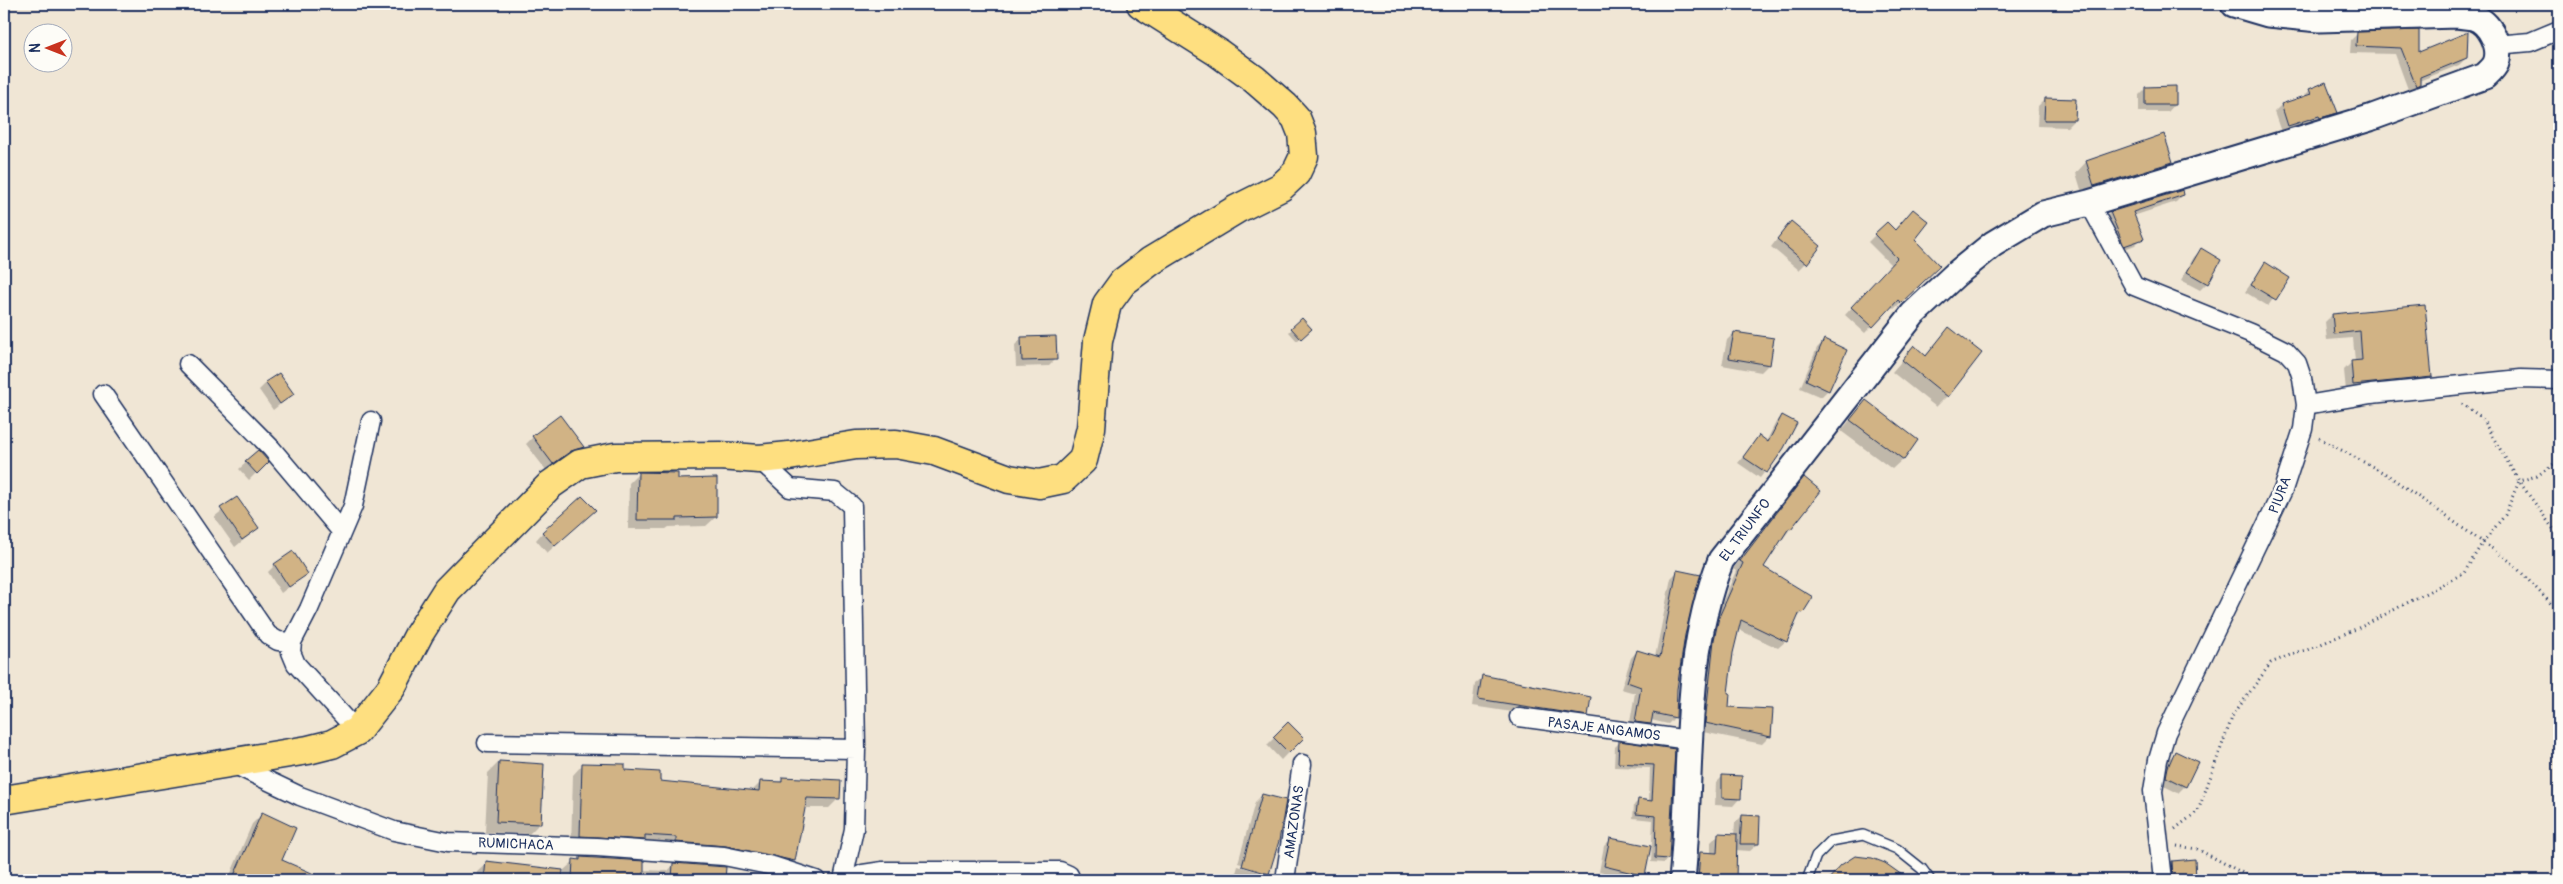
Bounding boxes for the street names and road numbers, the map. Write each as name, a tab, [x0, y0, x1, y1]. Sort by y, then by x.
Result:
street label: PIURA	[2265, 474, 2295, 516]
street label: EL TRIUNFO	[1716, 495, 1774, 565]
street label: PASAJE ANGAMOS	[1547, 714, 1661, 744]
street label: AMAZONAS	[1280, 784, 1308, 860]
street label: RUMICHACA	[478, 834, 554, 854]

